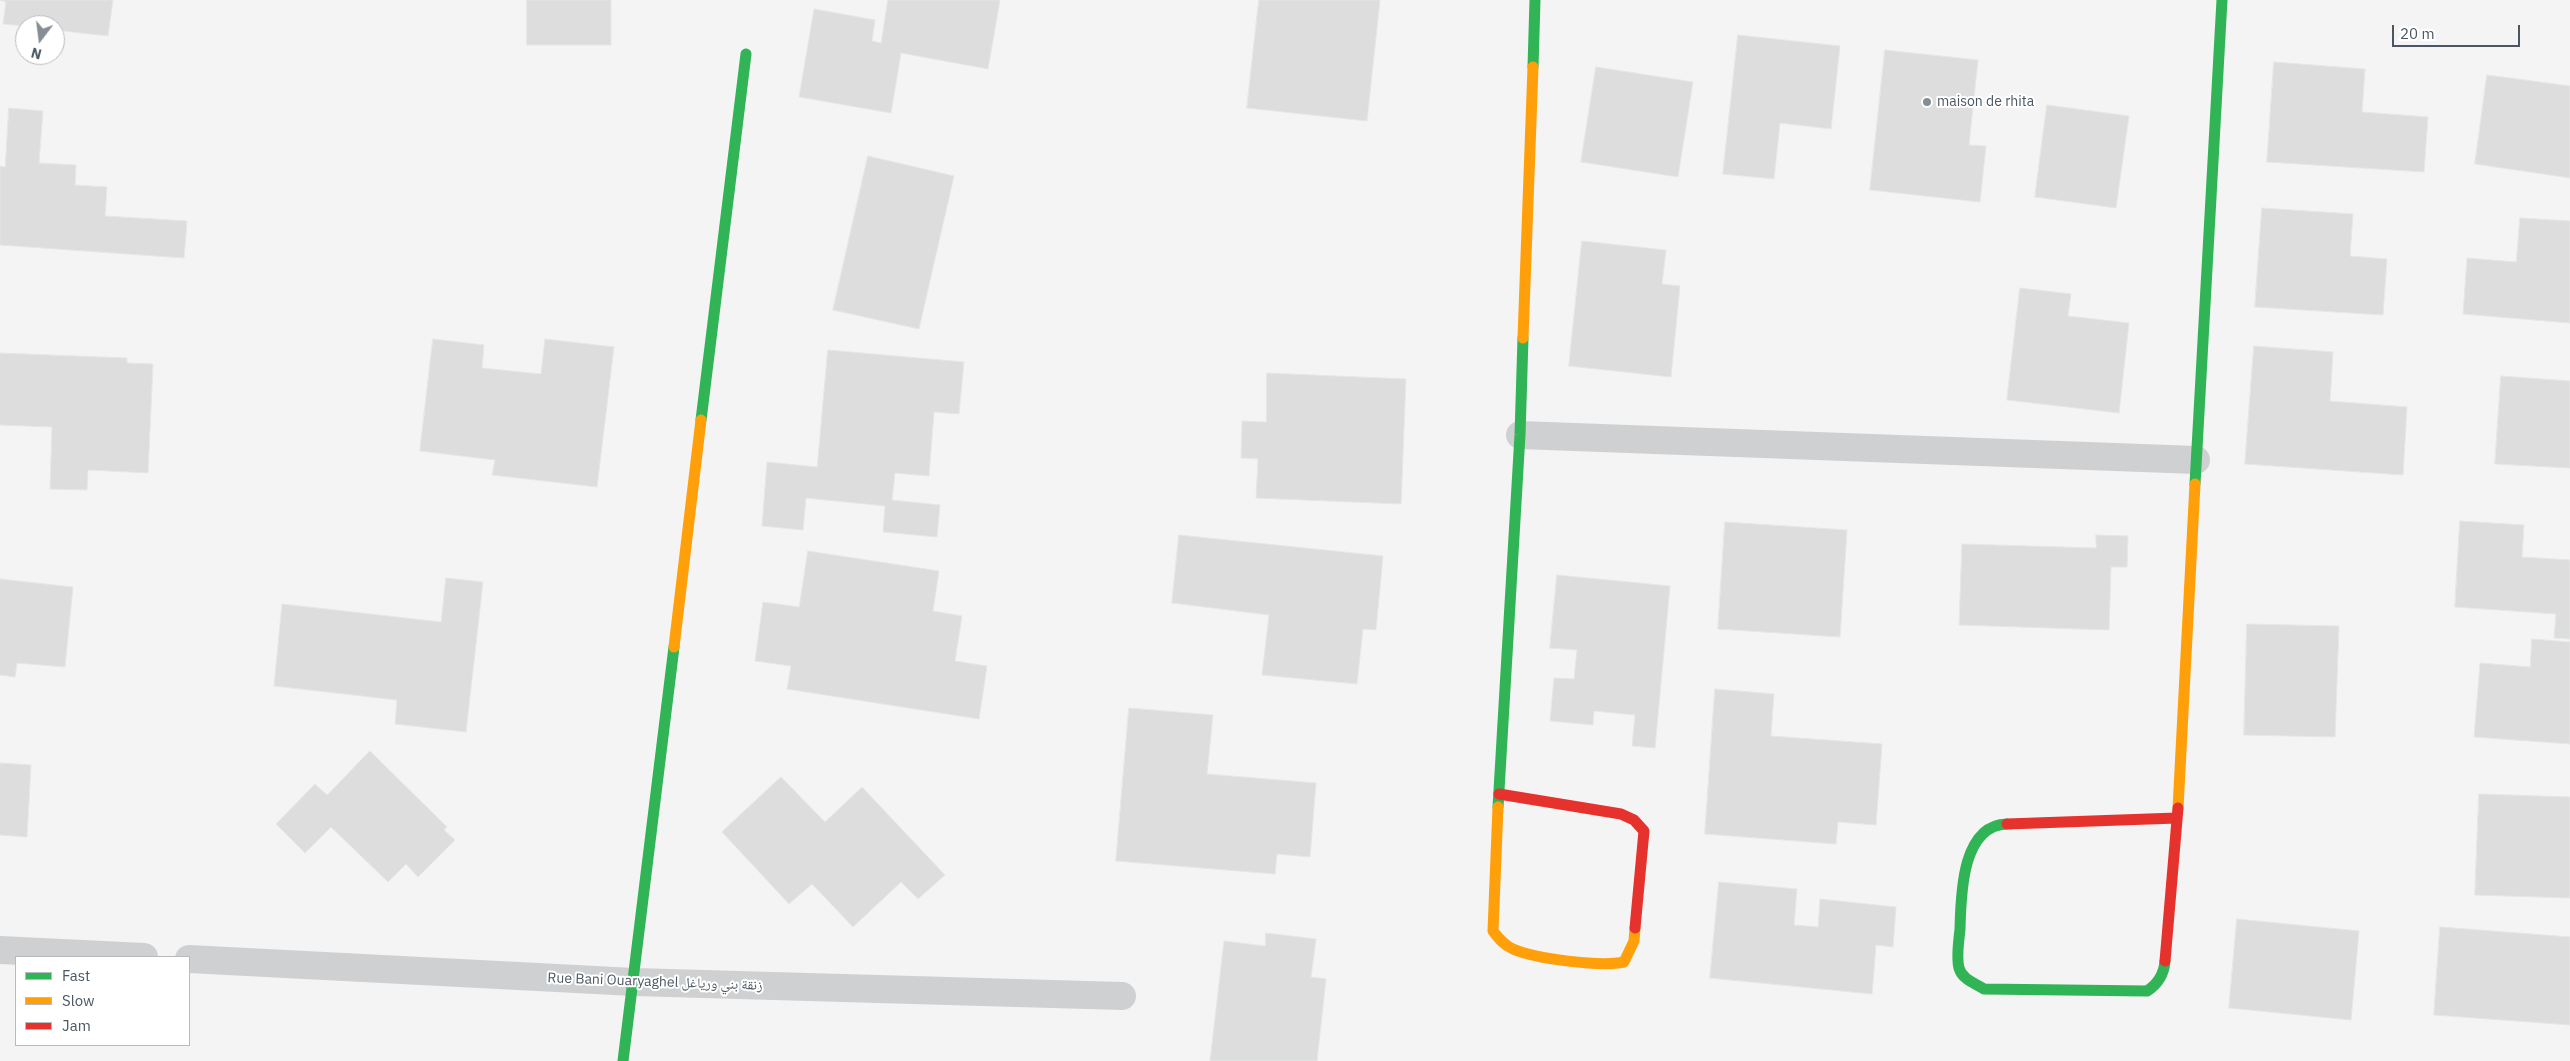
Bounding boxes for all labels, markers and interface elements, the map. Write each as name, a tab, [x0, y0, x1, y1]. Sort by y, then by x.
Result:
north arrow	[15, 15, 65, 65]
scale bar	[2395, 15, 2522, 47]
text: 20 m	[2400, 24, 2435, 43]
text: N	[29, 44, 44, 64]
place label: maison de rhita	[1937, 94, 2034, 110]
marker: maison de rhita	[1921, 96, 1933, 108]
legend	[15, 956, 190, 1046]
text: Fast	[62, 966, 90, 985]
street label: Rue Bani Ouaryaghel زنقة بني ورياغل	[547, 970, 763, 994]
text: Slow	[62, 991, 95, 1010]
text: Jam	[62, 1016, 91, 1035]

